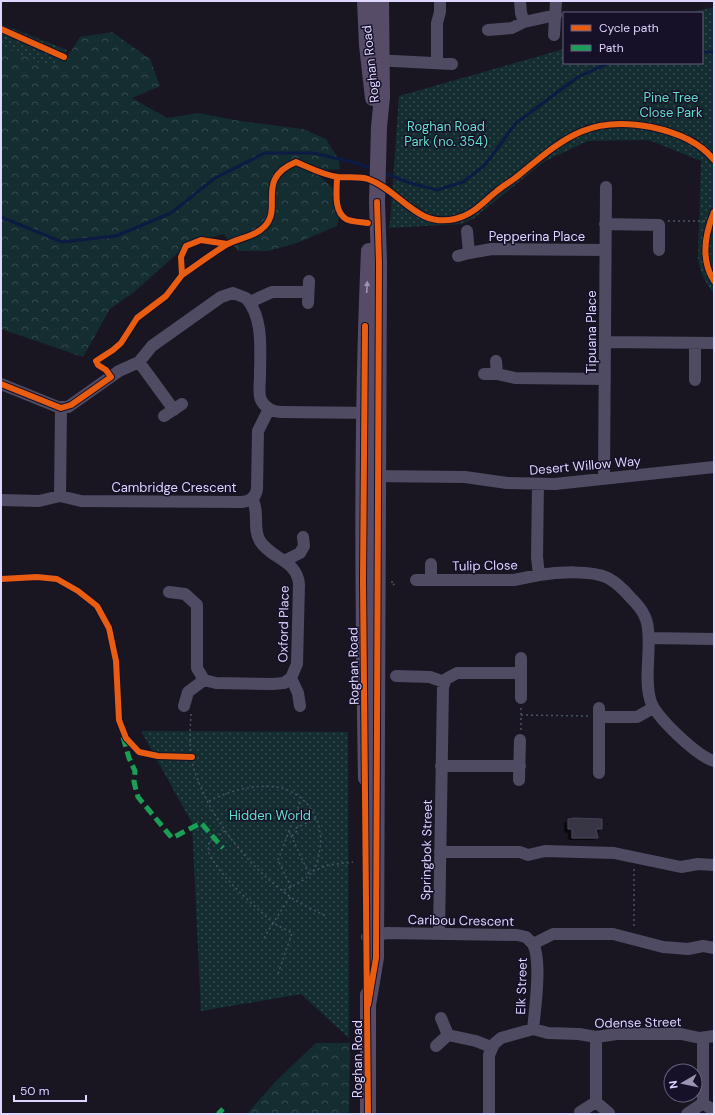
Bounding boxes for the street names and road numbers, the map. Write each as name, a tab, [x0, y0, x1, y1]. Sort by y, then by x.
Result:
street label: Roghan Road	[358, 24, 383, 104]
street label: Pepperina Place	[489, 228, 585, 245]
street label: Tipuana Place	[583, 290, 600, 374]
street label: Desert Willow Way	[529, 452, 642, 479]
street label: Cambridge Crescent	[111, 479, 237, 496]
street label: Tulip Close	[452, 556, 518, 575]
street label: Oxford Place	[274, 585, 293, 663]
street label: Roghan Road	[344, 627, 363, 705]
street label: Springbok Street	[417, 799, 436, 901]
street label: Caribou Crescent	[408, 911, 514, 930]
street label: Elk Street	[512, 957, 531, 1015]
street label: Odense Street	[594, 1013, 682, 1032]
street label: Roghan Road	[349, 1020, 366, 1098]

